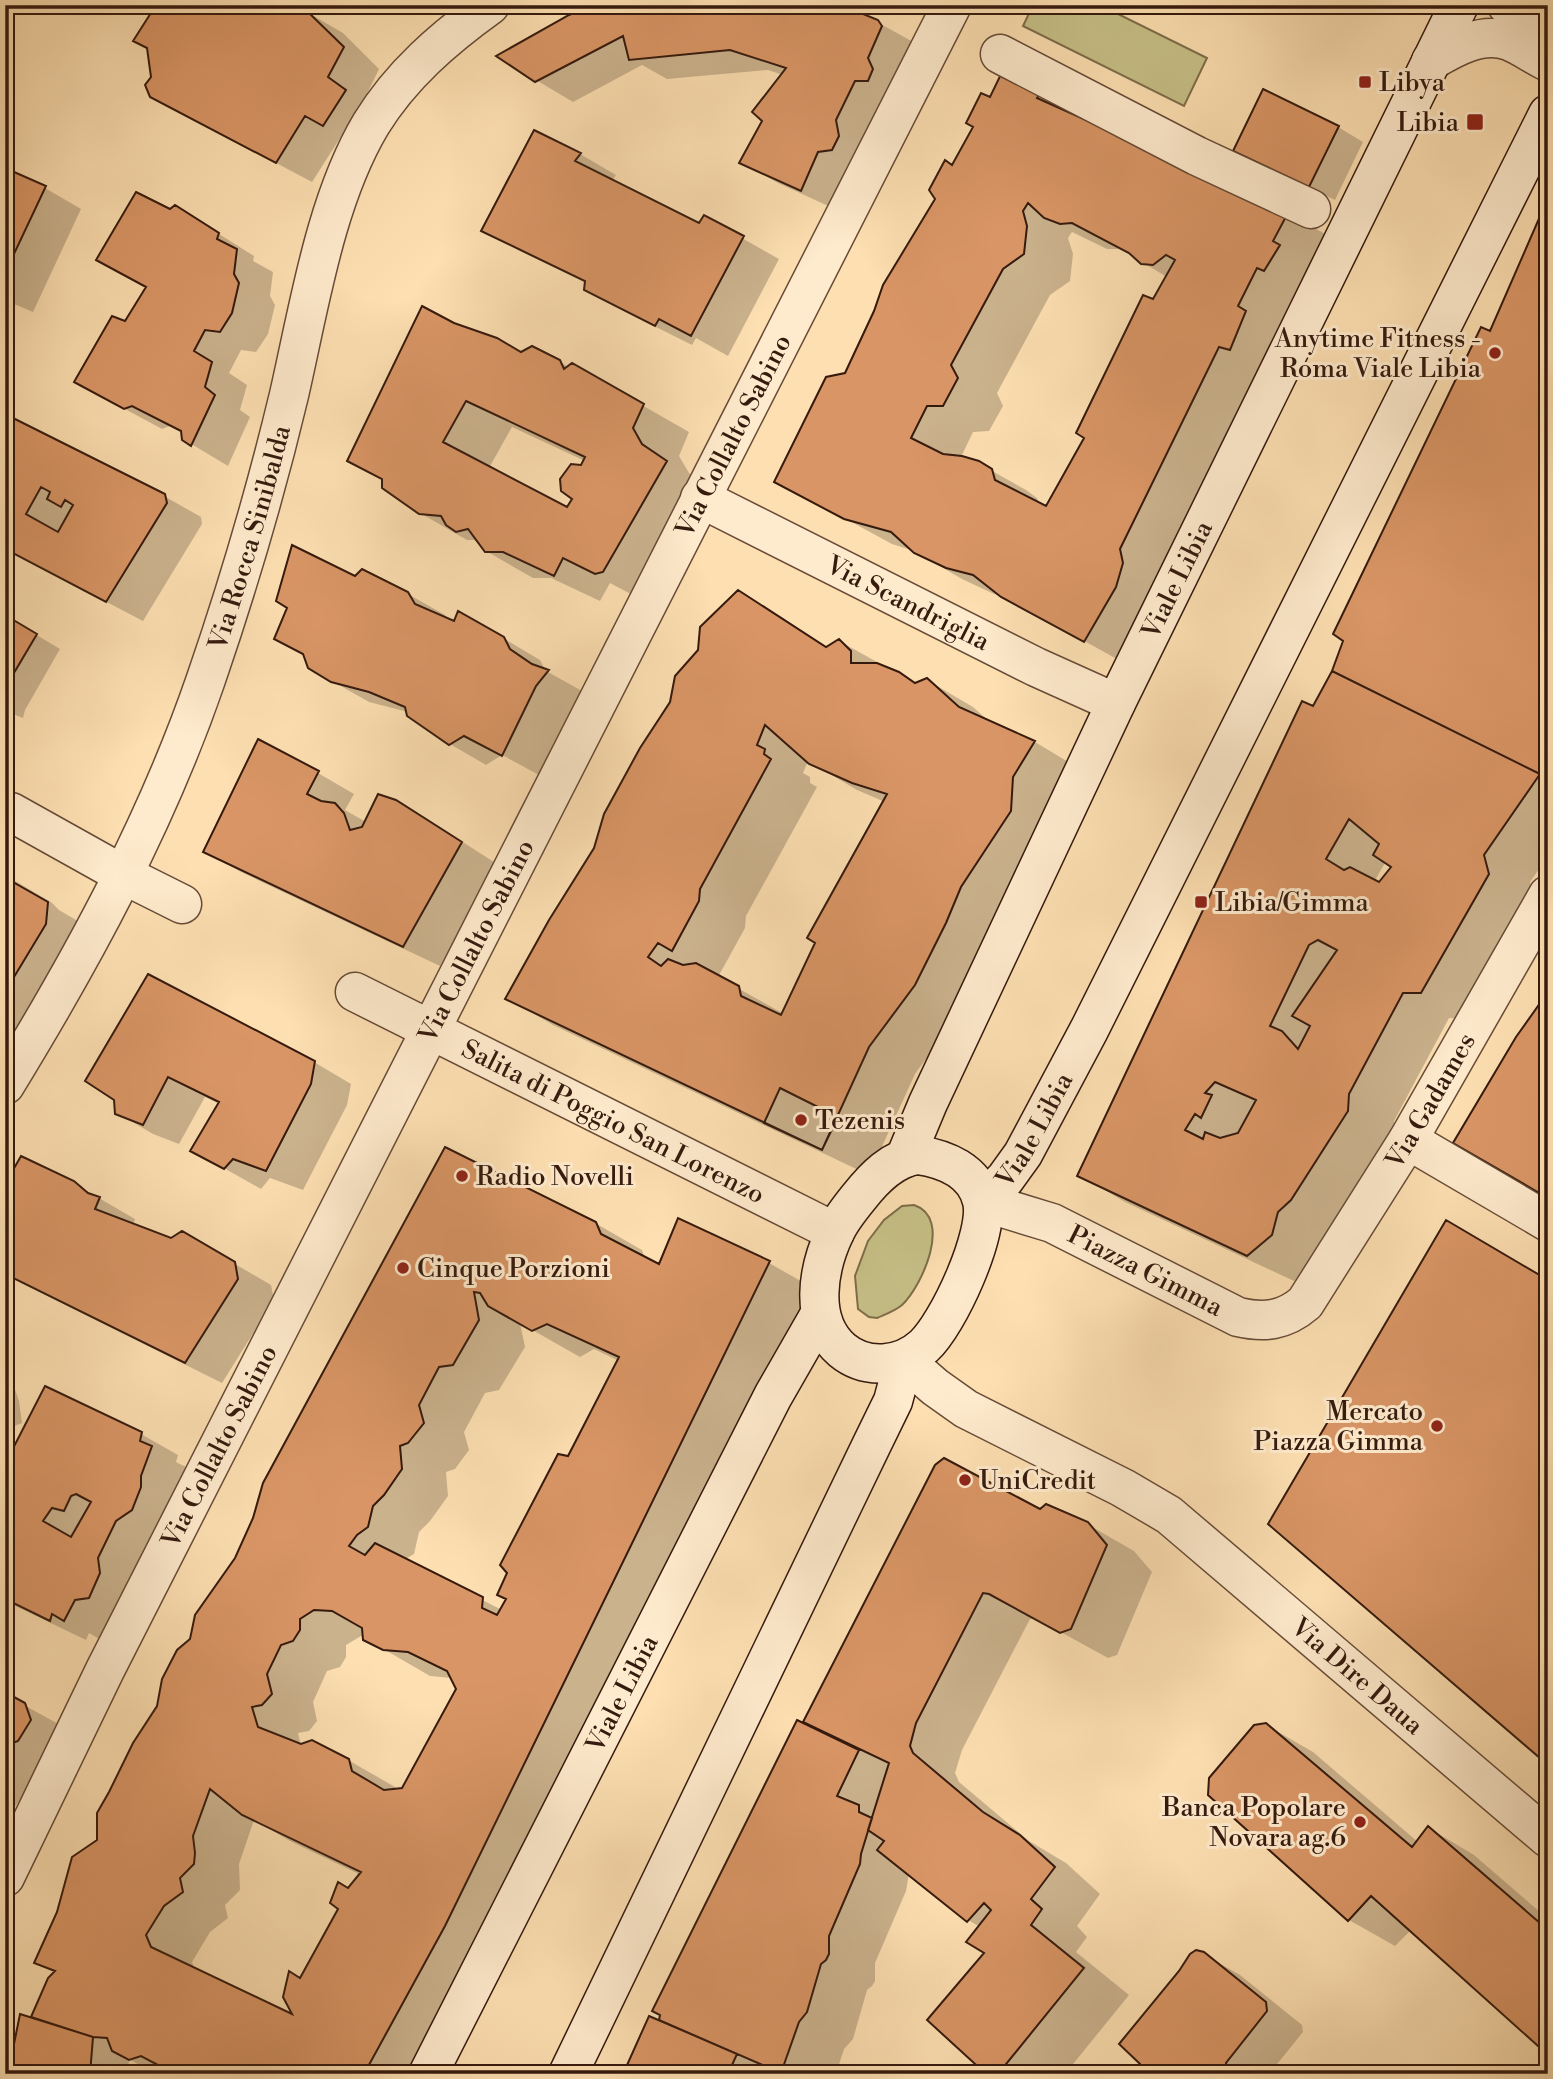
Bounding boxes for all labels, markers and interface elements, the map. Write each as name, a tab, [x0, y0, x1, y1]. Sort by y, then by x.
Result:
place label: Libya	[1379, 67, 1446, 99]
marker: Libya	[1357, 74, 1373, 90]
place label: Libia	[1397, 107, 1460, 139]
marker: Libia	[1465, 112, 1485, 132]
place label: Anytime Fitness - Roma Viale Libia	[1274, 323, 1482, 385]
street label: Via Collalto Sabino	[669, 329, 799, 544]
marker: Anytime Fitness - Roma Viale Libia	[1487, 345, 1503, 361]
street label: Via Rocca Sinibalda	[202, 421, 298, 655]
street label: Viale Libia	[1135, 515, 1220, 645]
street label: Via Scandriglia	[820, 549, 996, 658]
street label: Via Collalto Sabino	[411, 834, 542, 1049]
place label: Libia/Gimma	[1215, 887, 1370, 919]
marker: Libia/Gimma	[1193, 894, 1209, 910]
street label: Via Gadames	[1378, 1027, 1483, 1176]
street label: Salita di Poggio San Lorenzo	[456, 1033, 770, 1211]
street label: Viale Libia	[988, 1067, 1081, 1195]
place label: Tezenis	[815, 1105, 905, 1137]
marker: Tezenis	[793, 1112, 809, 1128]
place label: Radio Novelli	[476, 1161, 634, 1193]
marker: Radio Novelli	[454, 1168, 470, 1184]
street label: Piazza Gimma	[1062, 1219, 1229, 1324]
place label: Cinque Porzioni	[417, 1253, 610, 1285]
marker: Cinque Porzioni	[395, 1260, 411, 1276]
street label: Via Collalto Sabino	[154, 1340, 285, 1554]
place label: Mercato Piazza Gimma	[1254, 1396, 1424, 1458]
marker: Mercato Piazza Gimma	[1429, 1418, 1445, 1434]
place label: UniCredit	[979, 1465, 1096, 1497]
marker: UniCredit	[957, 1472, 973, 1488]
street label: Via Dire Daua	[1283, 1611, 1430, 1742]
street label: Viale Libia	[579, 1629, 666, 1759]
place label: Banca Popolare Novara ag.6	[1161, 1792, 1346, 1854]
marker: Banca Popolare Novara ag.6	[1352, 1814, 1368, 1830]

